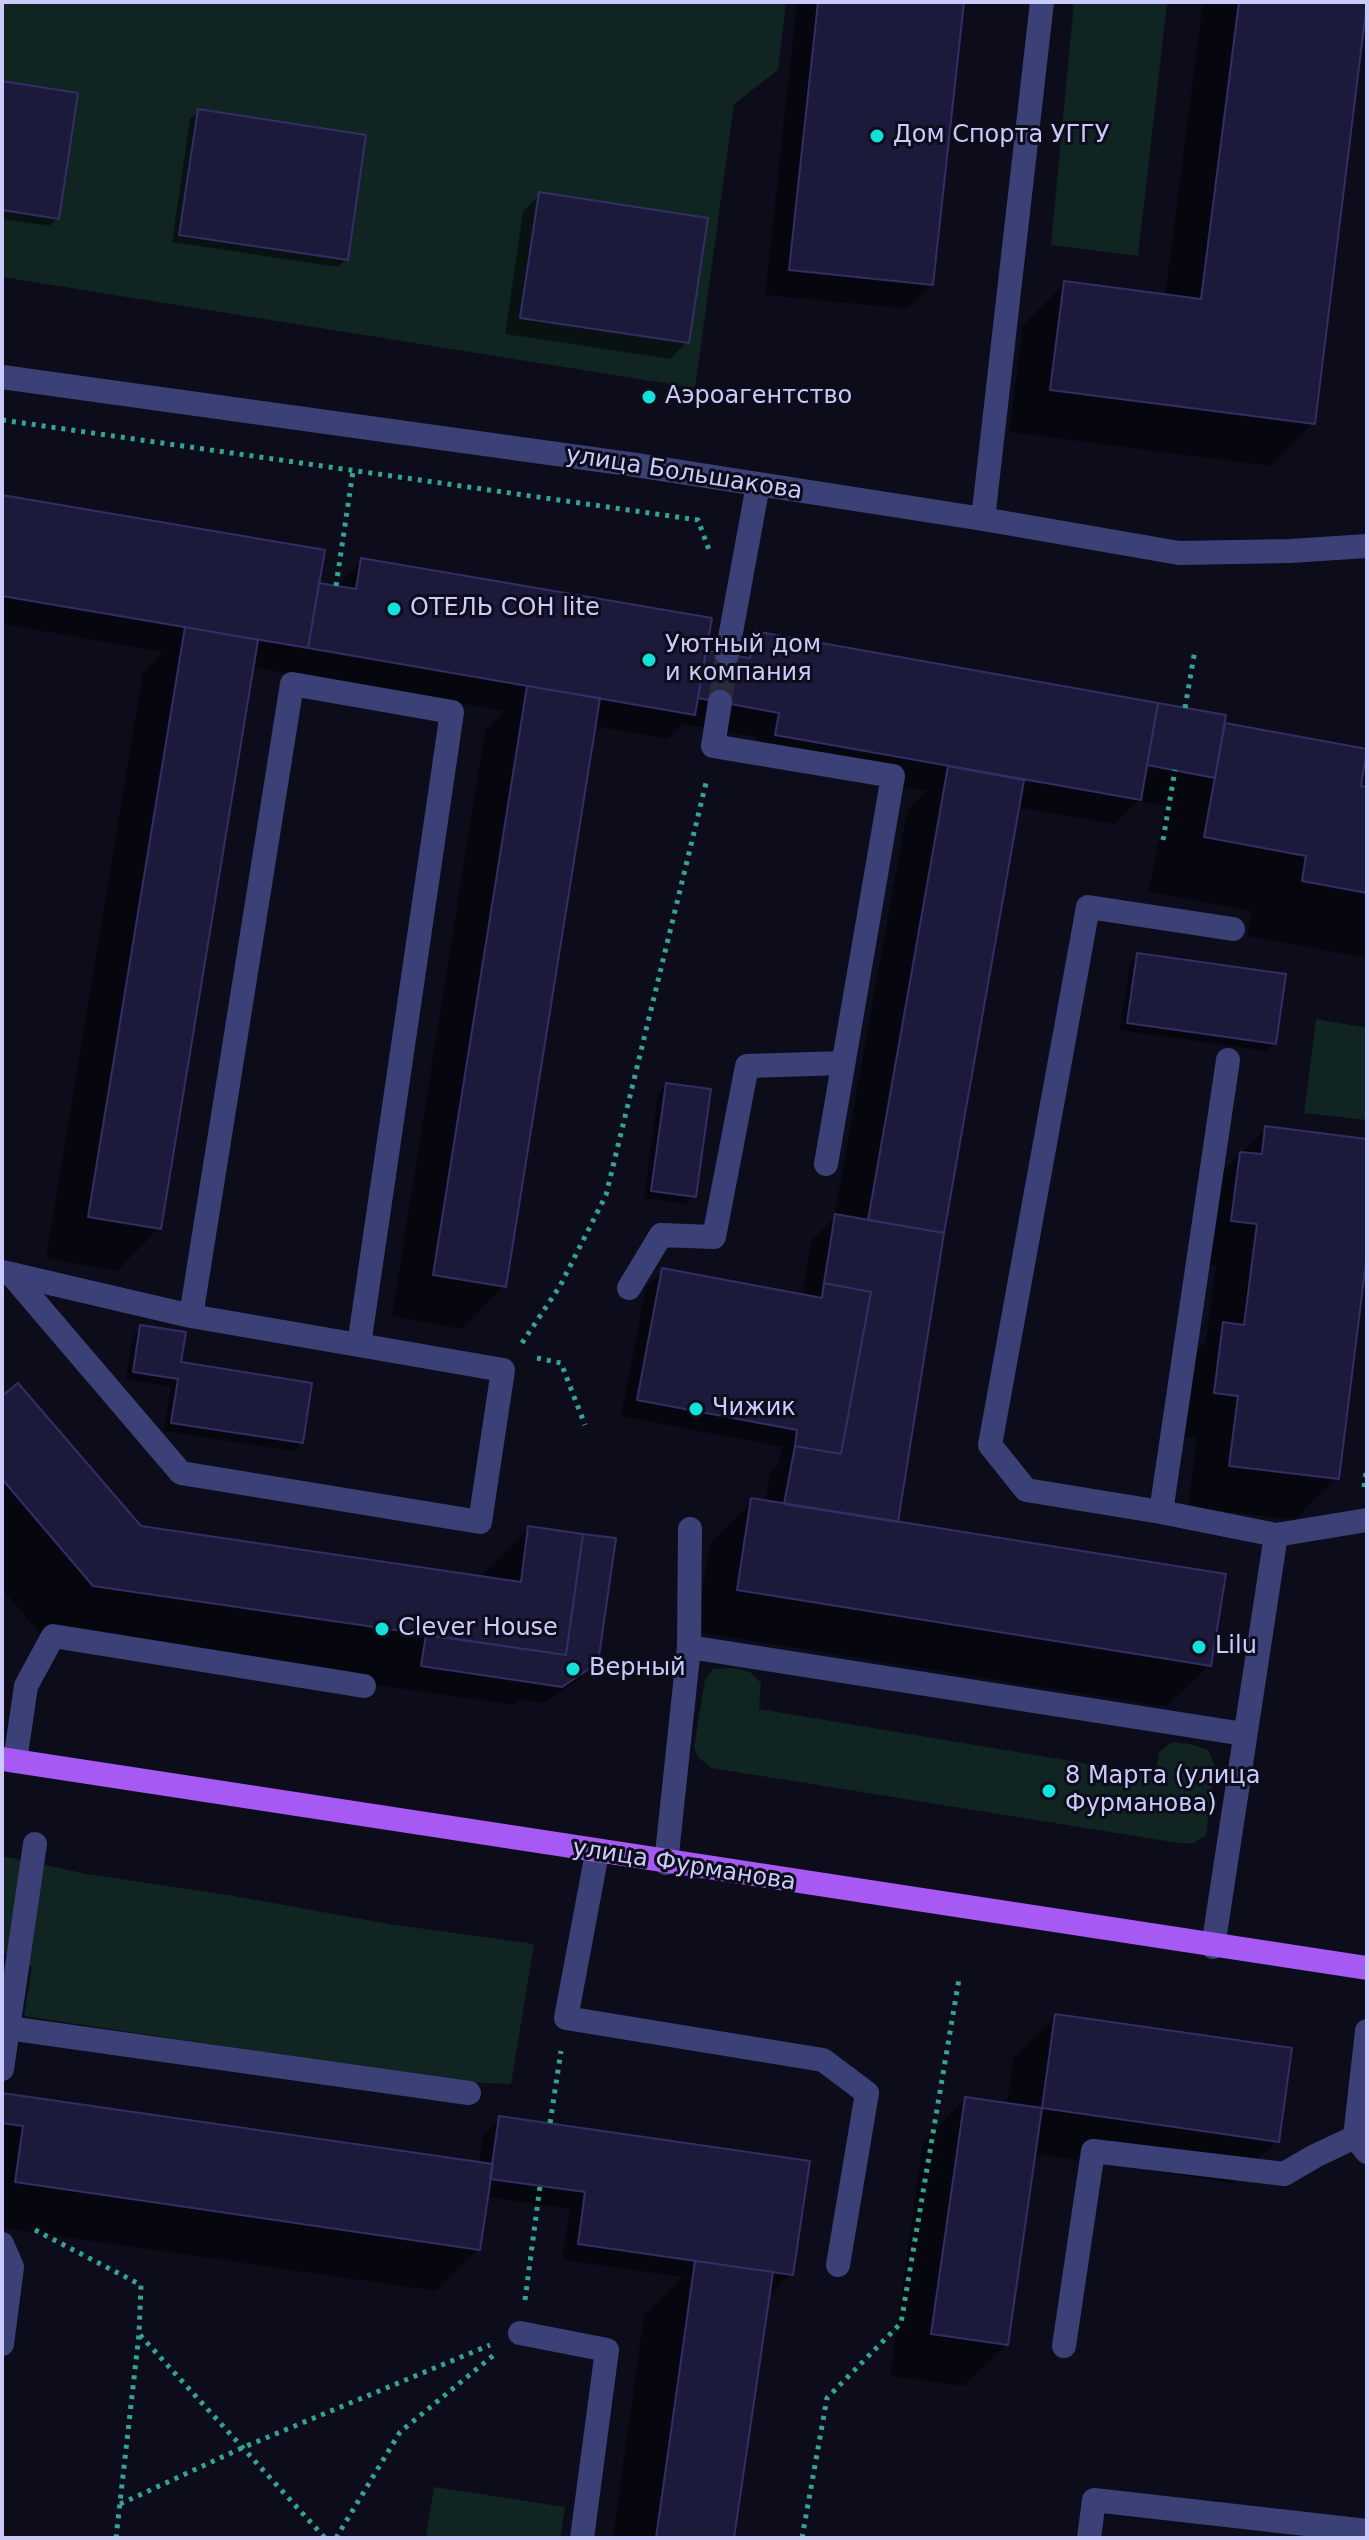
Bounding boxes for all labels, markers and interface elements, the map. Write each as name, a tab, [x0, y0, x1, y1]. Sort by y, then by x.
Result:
place label: Дом Спорта УГГУ	[893, 122, 1109, 150]
marker: Дом Спорта УГГУ	[868, 127, 886, 145]
place label: Аэроагентство	[665, 383, 852, 411]
marker: Аэроагентство	[640, 388, 658, 406]
street label: улица Большакова	[564, 441, 804, 507]
place label: ОТЕЛЬ СОН lite	[410, 595, 600, 623]
marker: ОТЕЛЬ СОН lite	[385, 600, 403, 618]
place label: Уютный дом и компания	[665, 632, 821, 688]
marker: Уютный дом и компания	[640, 651, 658, 669]
place label: Чижик	[712, 1395, 796, 1423]
marker: Чижик	[687, 1400, 705, 1418]
place label: Clever House	[398, 1615, 558, 1643]
marker: Clever House	[373, 1620, 391, 1638]
place label: Lilu	[1215, 1633, 1257, 1661]
marker: Lilu	[1190, 1638, 1208, 1656]
place label: Верный	[589, 1655, 686, 1683]
marker: Верный	[564, 1660, 582, 1678]
place label: 8 Марта (улица Фурманова)	[1065, 1763, 1260, 1819]
marker: 8 Марта (улица Фурманова)	[1040, 1782, 1058, 1800]
street label: улица Фурманова	[570, 1834, 798, 1898]

